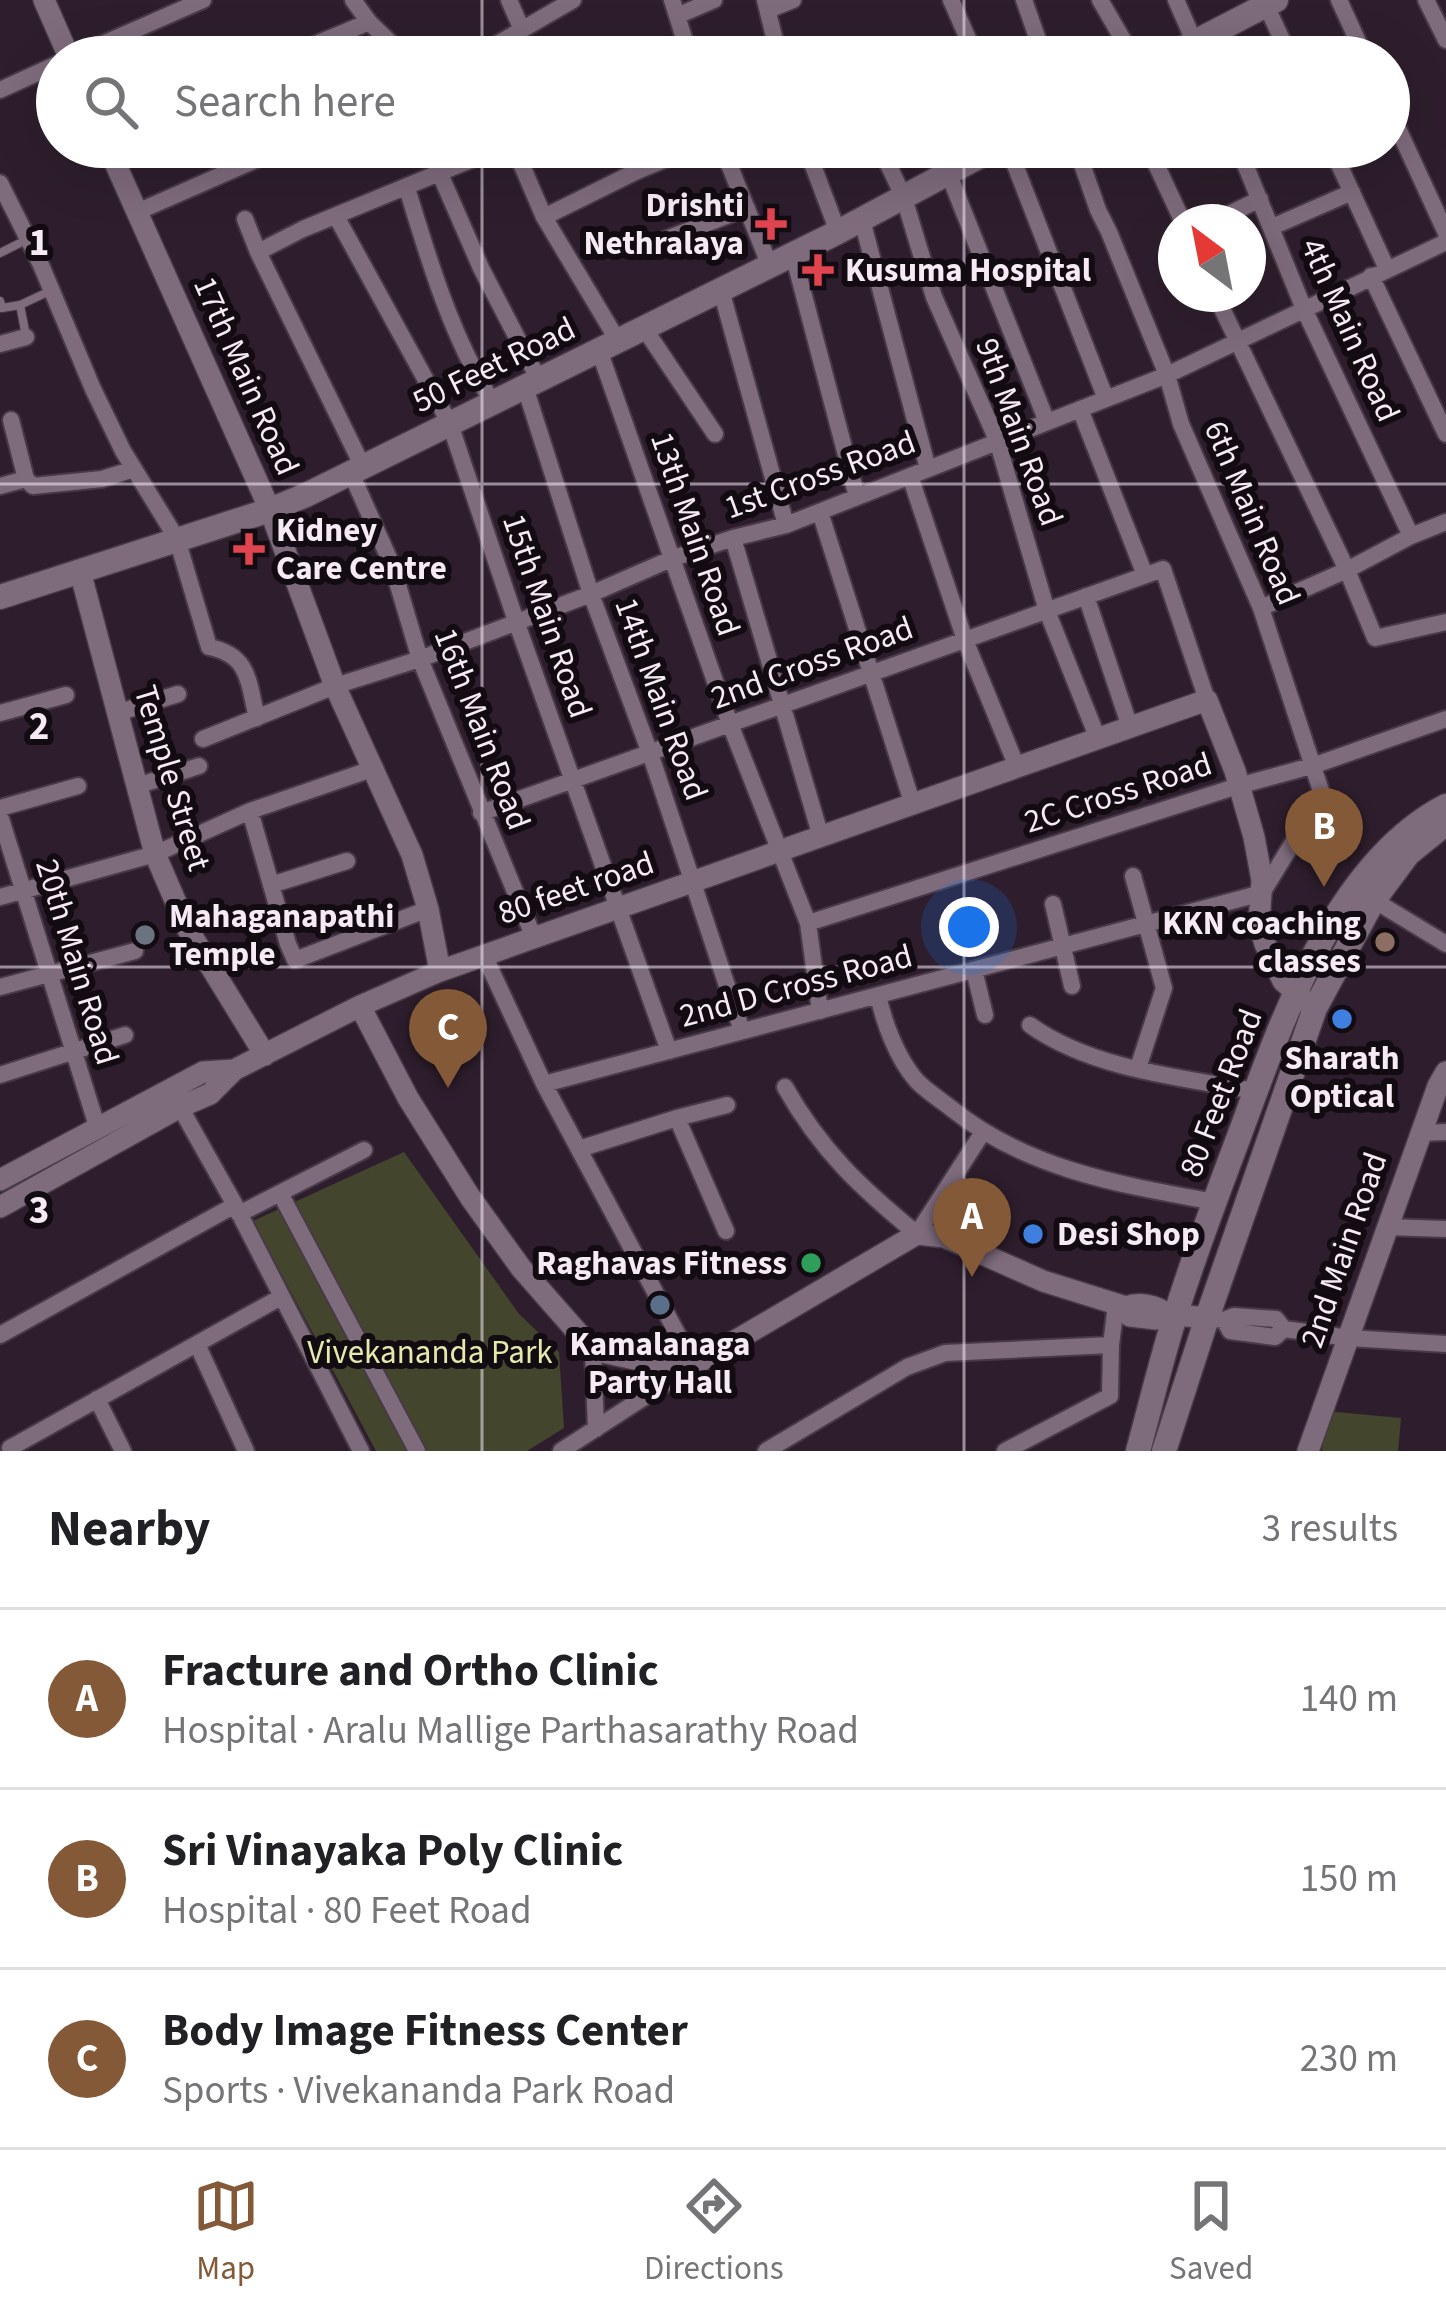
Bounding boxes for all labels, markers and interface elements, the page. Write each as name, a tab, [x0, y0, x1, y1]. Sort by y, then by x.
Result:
search box	[36, 36, 1410, 168]
icon: search	[78, 69, 144, 135]
text: Search here	[174, 70, 396, 134]
place label: Drishti Nethralaya	[583, 182, 744, 267]
north arrow	[1158, 204, 1266, 312]
marker: Drishti Nethralaya	[755, 208, 787, 240]
text: 1	[29, 215, 49, 271]
street label: 4th Main Road	[1289, 231, 1411, 429]
place label: Kusuma Hospital	[845, 247, 1092, 294]
marker: Kusuma Hospital	[802, 254, 834, 286]
street label: 17th Main Road	[181, 269, 311, 483]
street label: 50 Feet Road	[404, 305, 584, 425]
street label: 9th Main Road	[963, 332, 1075, 532]
street label: 6th Main Road	[1192, 413, 1312, 613]
street label: 1st Cross Road	[718, 419, 922, 531]
street label: 13th Main Road	[638, 426, 752, 642]
place label: Kidney Care Centre	[276, 507, 447, 592]
street label: 15th Main Road	[490, 508, 604, 724]
marker: Kidney Care Centre	[233, 533, 265, 565]
street label: 14th Main Road	[603, 591, 719, 807]
street label: 2nd Cross Road	[704, 605, 920, 721]
street label: 16th Main Road	[422, 621, 542, 837]
street label: Temple Street	[122, 680, 222, 876]
text: 2	[29, 699, 49, 755]
street label: 2C Cross Road	[1018, 741, 1218, 845]
pin: B	[1285, 788, 1363, 887]
street label: 80 feet road	[492, 839, 660, 937]
street label: 20th Main Road	[23, 853, 131, 1071]
place label: Mahaganapathi Temple	[169, 893, 394, 978]
your location	[939, 897, 999, 957]
place label: KKN coaching classes	[1162, 900, 1361, 985]
marker: Mahaganapathi Temple	[132, 922, 158, 948]
marker: KKN coaching classes	[1372, 929, 1398, 955]
street label: 2nd D Cross Road	[674, 932, 918, 1040]
pin: C	[409, 989, 487, 1088]
street label: 80 Feet Road	[1167, 1002, 1275, 1184]
marker: Sharath Optical	[1329, 1006, 1355, 1032]
place label: Sharath Optical	[1284, 1035, 1400, 1120]
street label: 2nd Main Road	[1289, 1146, 1399, 1354]
pin: A	[933, 1178, 1011, 1277]
text: 3	[29, 1183, 49, 1239]
place label: Desi Shop	[1057, 1211, 1200, 1258]
marker: Desi Shop	[1020, 1221, 1046, 1247]
place label: Raghavas Fitness	[536, 1240, 787, 1287]
marker: Raghavas Fitness	[798, 1250, 824, 1276]
marker: Kamalanaga Party Hall	[647, 1292, 673, 1318]
place label: Kamalanaga Party Hall	[570, 1321, 750, 1406]
park label: Vivekananda Park	[307, 1329, 553, 1376]
text: Nearby	[48, 1493, 210, 1565]
text: 3 results	[1262, 1501, 1398, 1557]
text: Fracture and Ortho Clinic	[162, 1639, 659, 1703]
text: A	[76, 1671, 98, 1727]
text: 140 m	[1300, 1671, 1398, 1727]
text: Hospital · Aralu Mallige Parthasarathy Road	[162, 1703, 859, 1759]
text: Sri Vinayaka Poly Clinic	[162, 1819, 623, 1883]
text: B	[75, 1851, 99, 1907]
text: 150 m	[1300, 1851, 1398, 1907]
text: Hospital · 80 Feet Road	[162, 1883, 532, 1939]
text: Body Image Fitness Center	[162, 1999, 688, 2063]
text: C	[76, 2031, 98, 2087]
text: 230 m	[1300, 2031, 1398, 2087]
text: Sports · Vivekananda Park Road	[162, 2063, 675, 2119]
tab: Map	[193, 2173, 259, 2292]
tab: Directions	[644, 2173, 784, 2292]
tab: Saved	[1169, 2173, 1253, 2292]

